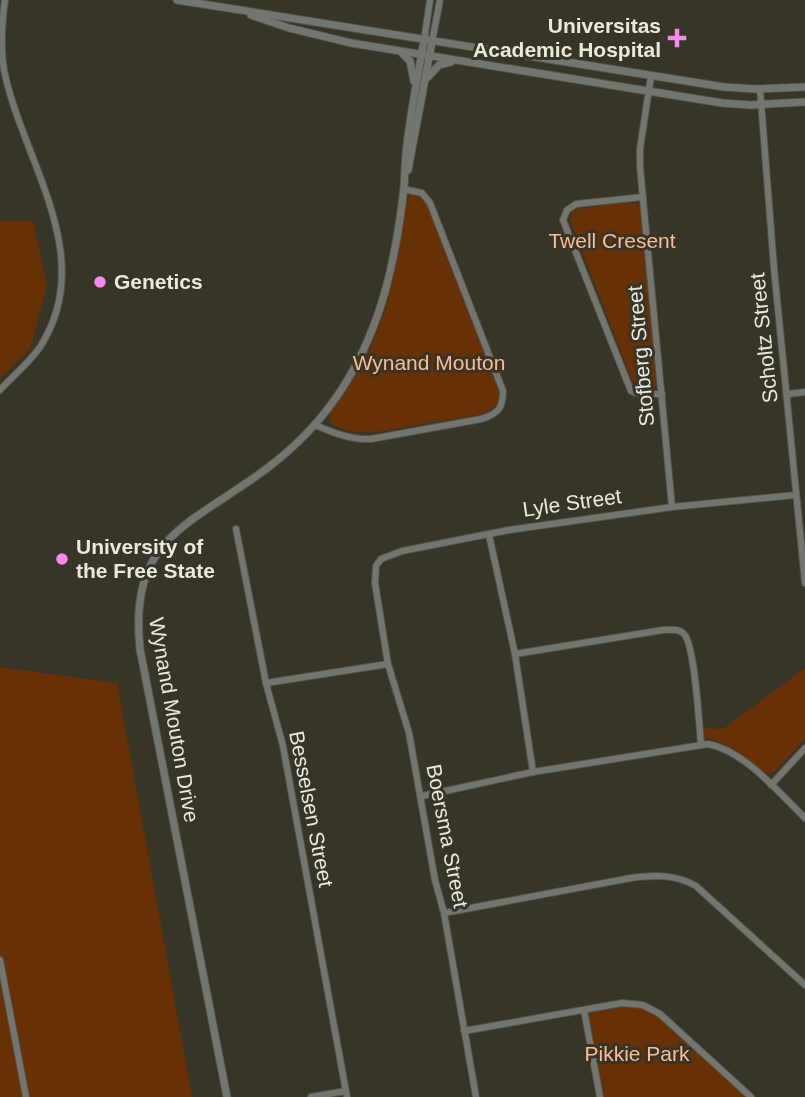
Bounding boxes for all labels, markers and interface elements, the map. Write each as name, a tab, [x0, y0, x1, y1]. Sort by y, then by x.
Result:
place label: Universitas Academic Hospital	[473, 14, 661, 61]
marker: Universitas Academic Hospital	[667, 28, 687, 48]
park label: Twell Cresent	[548, 229, 676, 252]
place label: Genetics	[114, 270, 203, 293]
street label: Scholtz Street	[745, 272, 782, 404]
marker: Genetics	[92, 274, 108, 290]
street label: Stofberg Street	[623, 285, 658, 427]
park label: Wynand Mouton	[353, 351, 505, 374]
street label: Lyle Street	[521, 484, 623, 521]
place label: University of the Free State	[76, 535, 215, 582]
marker: University of the Free State	[54, 551, 70, 567]
street label: Wynand Mouton Drive	[145, 616, 204, 824]
street label: Besselsen Street	[285, 729, 338, 889]
street label: Boersma Street	[422, 762, 473, 910]
park label: Pikkie Park	[584, 1042, 690, 1065]

